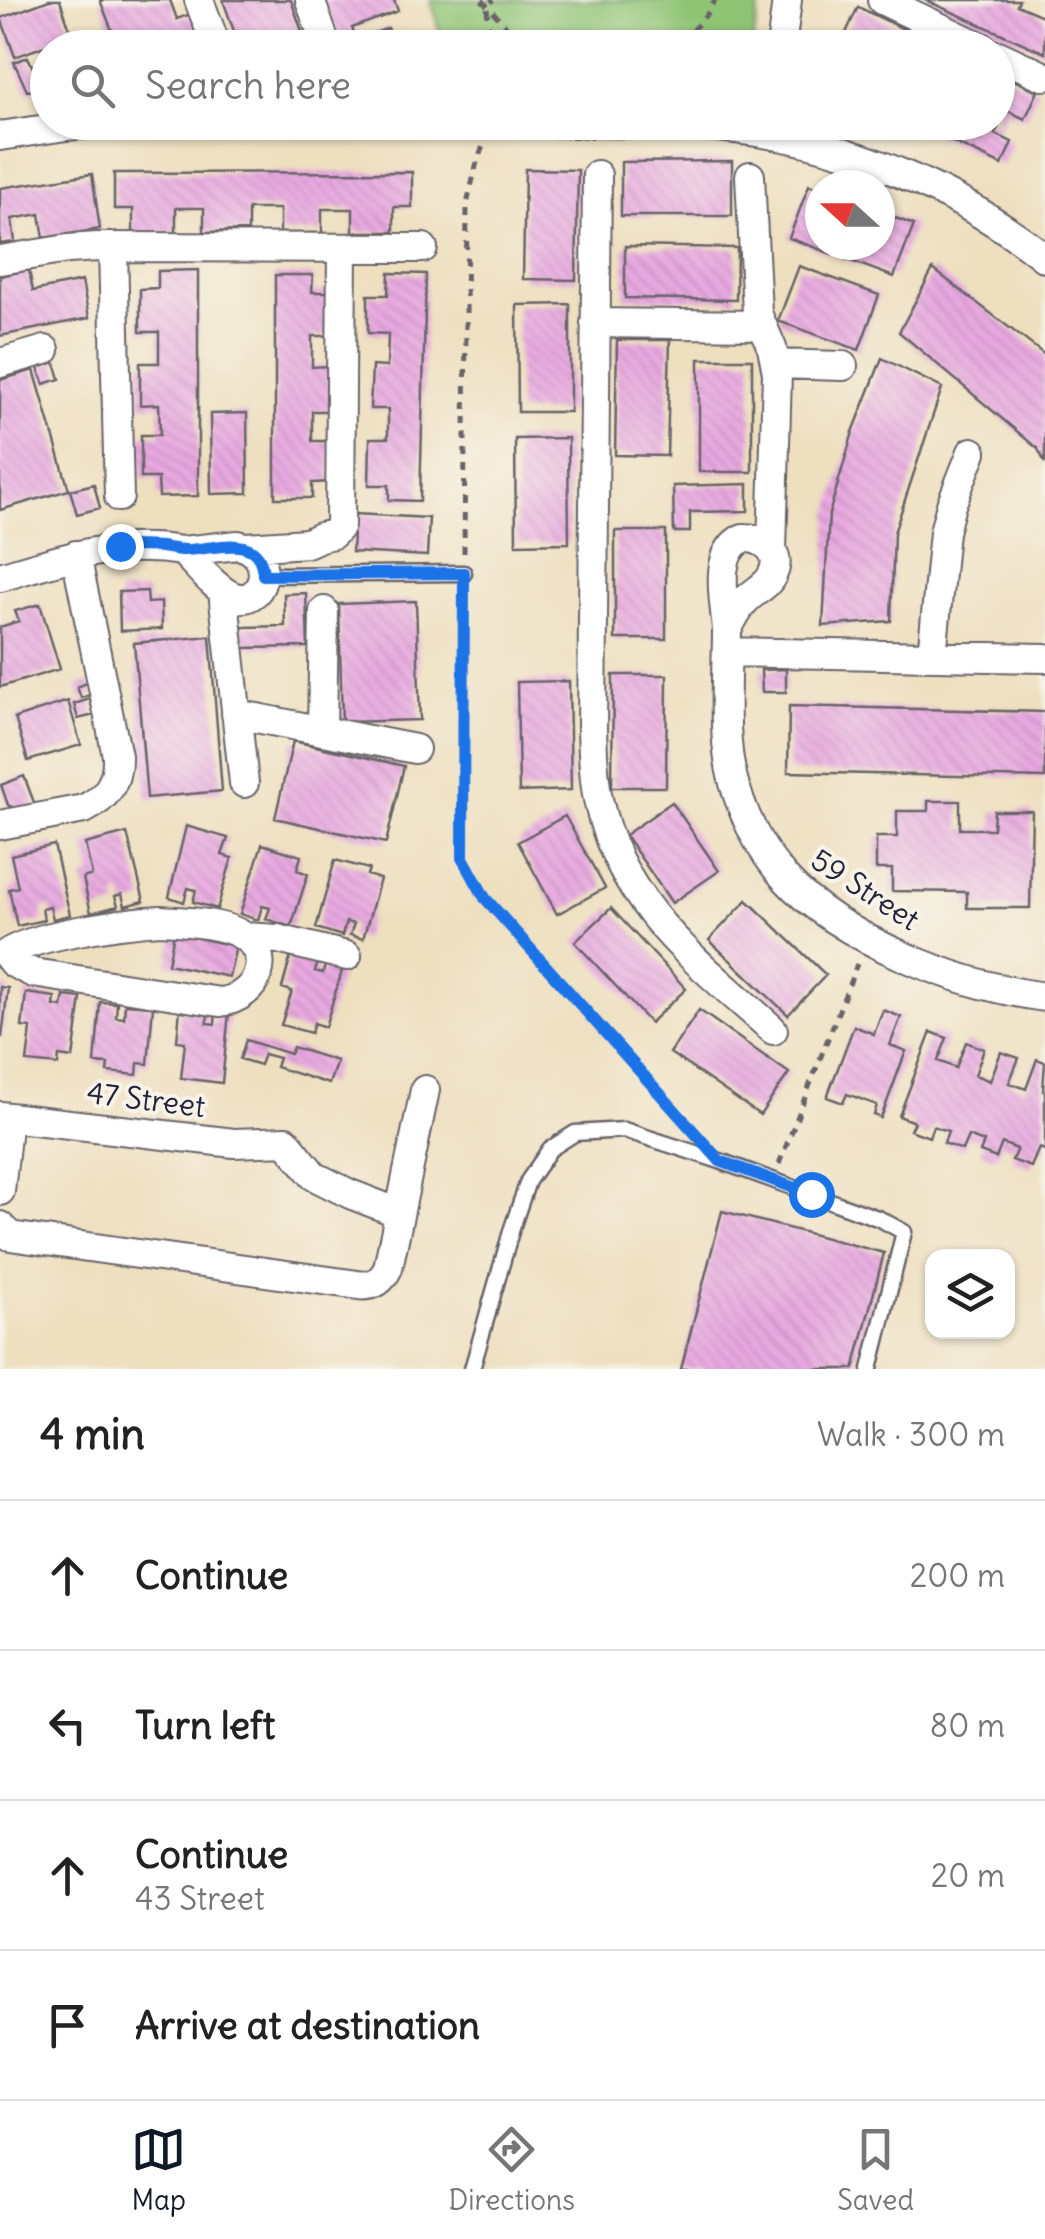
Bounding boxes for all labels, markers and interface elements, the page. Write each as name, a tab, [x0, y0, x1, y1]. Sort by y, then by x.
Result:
search box	[30, 30, 1015, 140]
icon: search	[65, 58, 120, 113]
text: Search here	[145, 62, 351, 109]
north arrow	[805, 170, 895, 260]
route end	[98, 524, 144, 570]
street label: 59 Street	[804, 840, 927, 938]
street label: 47 Street	[85, 1073, 207, 1125]
route start	[789, 1172, 835, 1218]
map controls	[925, 1249, 1015, 1339]
button: layers	[925, 1249, 1015, 1339]
text: 4 min	[40, 1408, 145, 1460]
text: Walk · 300 m	[817, 1414, 1005, 1455]
icon: ahead	[40, 1548, 95, 1603]
text: Continue	[135, 1552, 288, 1599]
text: 200 m	[910, 1555, 1005, 1596]
icon: left	[40, 1698, 95, 1753]
text: Turn left	[135, 1702, 275, 1749]
text: 80 m	[930, 1705, 1005, 1746]
text: Continue	[135, 1831, 288, 1878]
icon: ahead	[40, 1848, 95, 1903]
text: 20 m	[931, 1855, 1005, 1896]
text: 43 Street	[135, 1878, 265, 1919]
icon: arrive	[40, 1998, 95, 2053]
text: Arrive at destination	[135, 2002, 480, 2049]
tab: Map	[131, 2122, 186, 2218]
tab: Directions	[448, 2122, 575, 2218]
tab: Saved	[837, 2122, 914, 2218]

